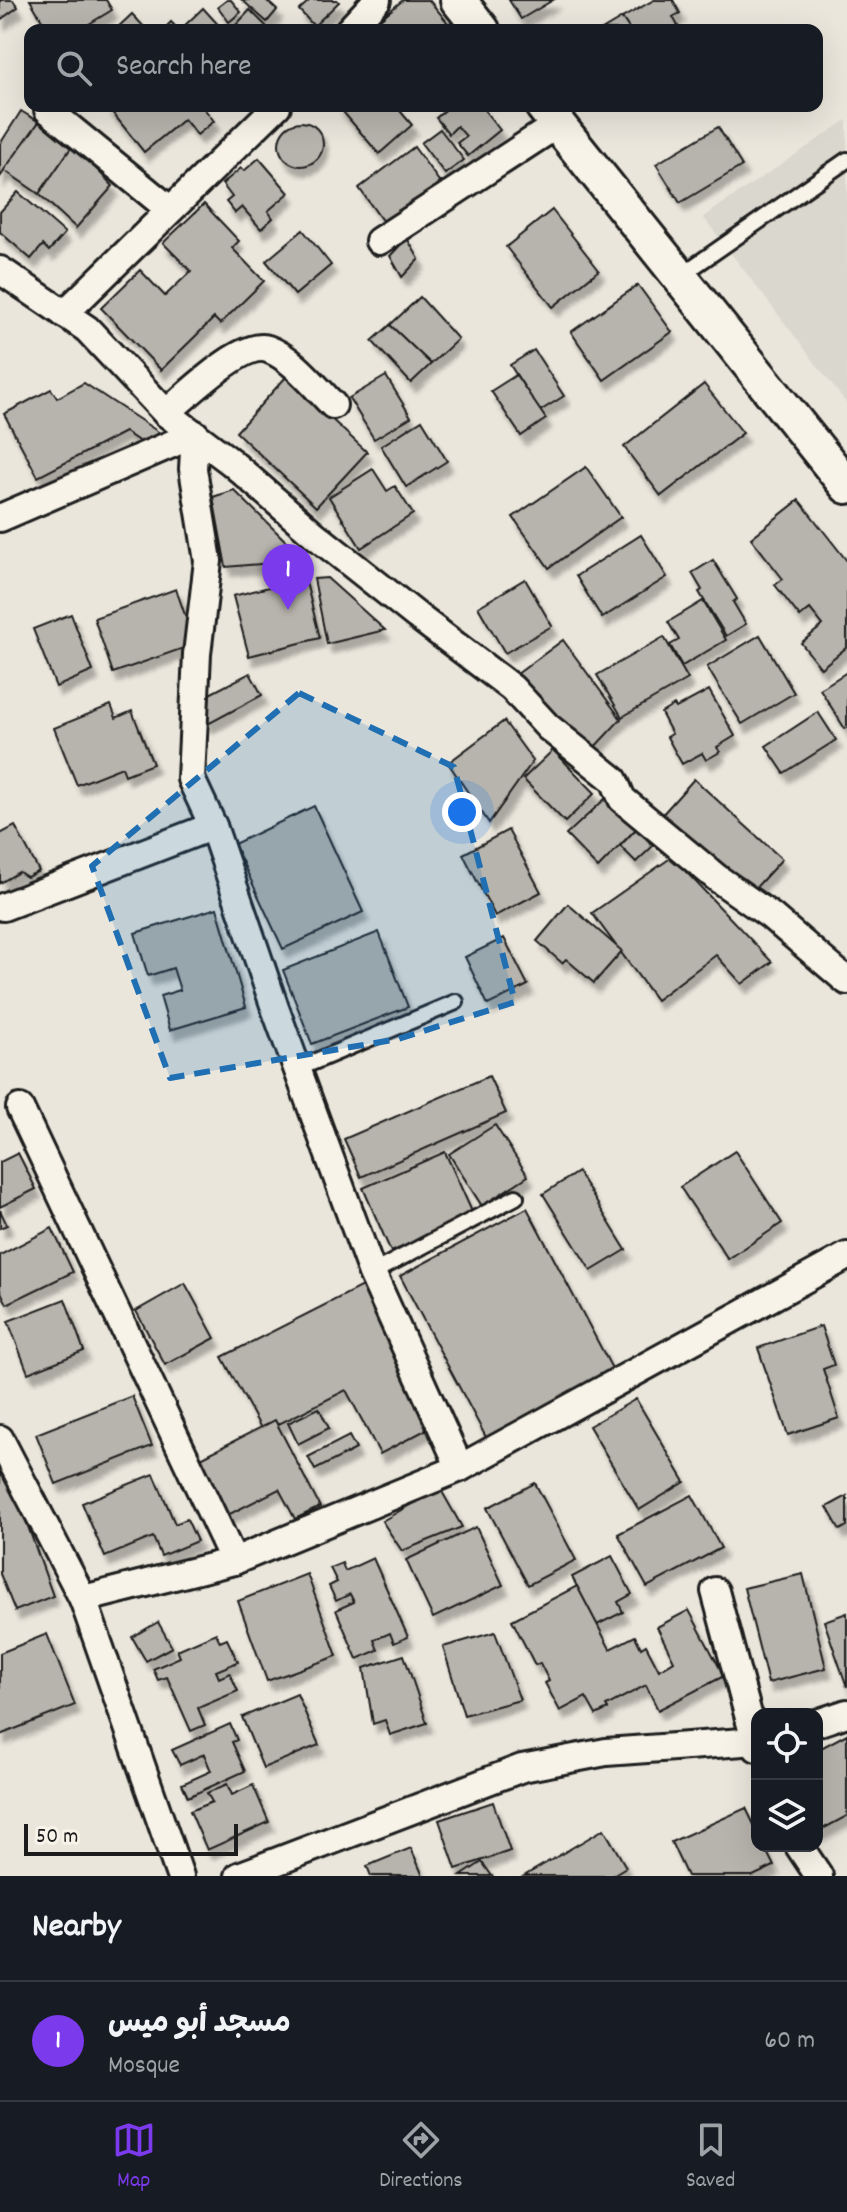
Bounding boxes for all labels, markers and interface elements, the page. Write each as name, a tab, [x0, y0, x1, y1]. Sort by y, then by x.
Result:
search box	[24, 24, 823, 112]
icon: search	[52, 46, 96, 90]
text: Search here	[116, 47, 252, 90]
pin: 1	[262, 544, 314, 610]
your location	[442, 792, 482, 832]
map controls	[751, 1708, 823, 1852]
button: locate	[751, 1708, 823, 1780]
button: layers	[751, 1780, 823, 1852]
scale bar	[24, 1820, 238, 1856]
text: 50 m	[36, 1822, 78, 1853]
text: Nearby	[32, 1904, 121, 1953]
text: مسجد أبو ميس	[108, 2004, 291, 2047]
text: 1	[55, 2023, 61, 2060]
text: 60 m	[764, 2023, 815, 2060]
text: Mosque	[108, 2048, 180, 2085]
tab: Map	[112, 2118, 156, 2197]
tab: Directions	[379, 2118, 463, 2197]
tab: Saved	[686, 2118, 735, 2197]

